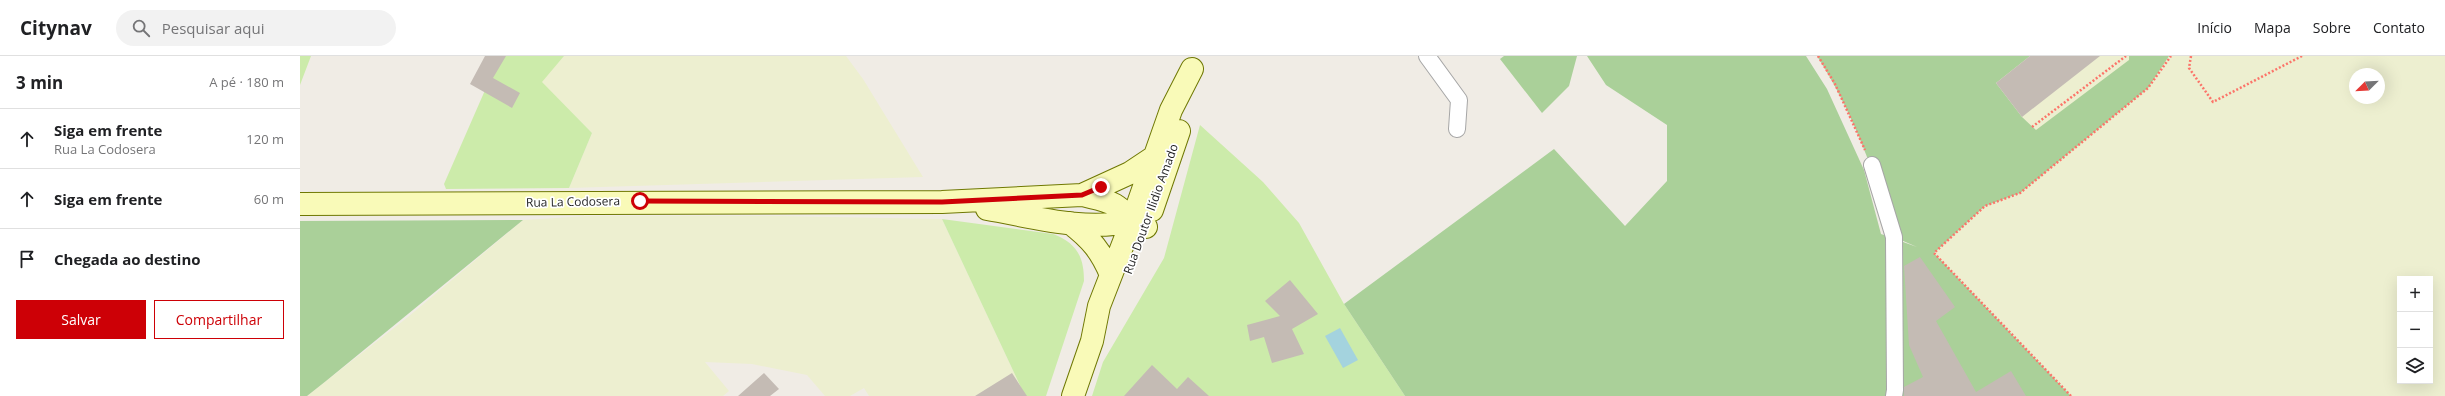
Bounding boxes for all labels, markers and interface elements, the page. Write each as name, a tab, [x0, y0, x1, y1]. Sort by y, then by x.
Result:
search box	[116, 10, 396, 46]
text: Citynav	[20, 15, 92, 41]
icon: search	[130, 17, 152, 39]
text: Pesquisar aqui	[162, 18, 265, 38]
text: Início	[2197, 18, 2232, 37]
text: Mapa	[2254, 18, 2291, 37]
text: Sobre	[2313, 18, 2351, 37]
text: Contato	[2373, 18, 2425, 37]
north arrow	[2349, 68, 2385, 104]
text: 3 min	[16, 71, 63, 94]
text: A pé · 180 m	[209, 73, 284, 91]
text: Siga em frente	[54, 120, 162, 140]
icon: ahead	[16, 128, 38, 150]
text: 120 m	[246, 130, 284, 148]
text: Rua La Codosera	[54, 140, 156, 158]
street label: Rua Doutor Ilídio Amado	[1119, 141, 1182, 276]
route end	[1092, 178, 1110, 196]
icon: ahead	[16, 188, 38, 210]
text: Siga em frente	[54, 189, 162, 209]
text: 60 m	[254, 190, 284, 208]
street label: Rua La Codosera	[526, 192, 620, 211]
route start	[631, 192, 649, 210]
icon: arrive	[16, 248, 38, 270]
text: Chegada ao destino	[54, 249, 201, 269]
map controls	[2397, 276, 2433, 384]
button: +	[2397, 276, 2433, 312]
button: Salvar	[16, 300, 146, 339]
button: Compartilhar	[154, 300, 284, 339]
button: −	[2397, 312, 2433, 348]
button: layers	[2397, 348, 2433, 384]

